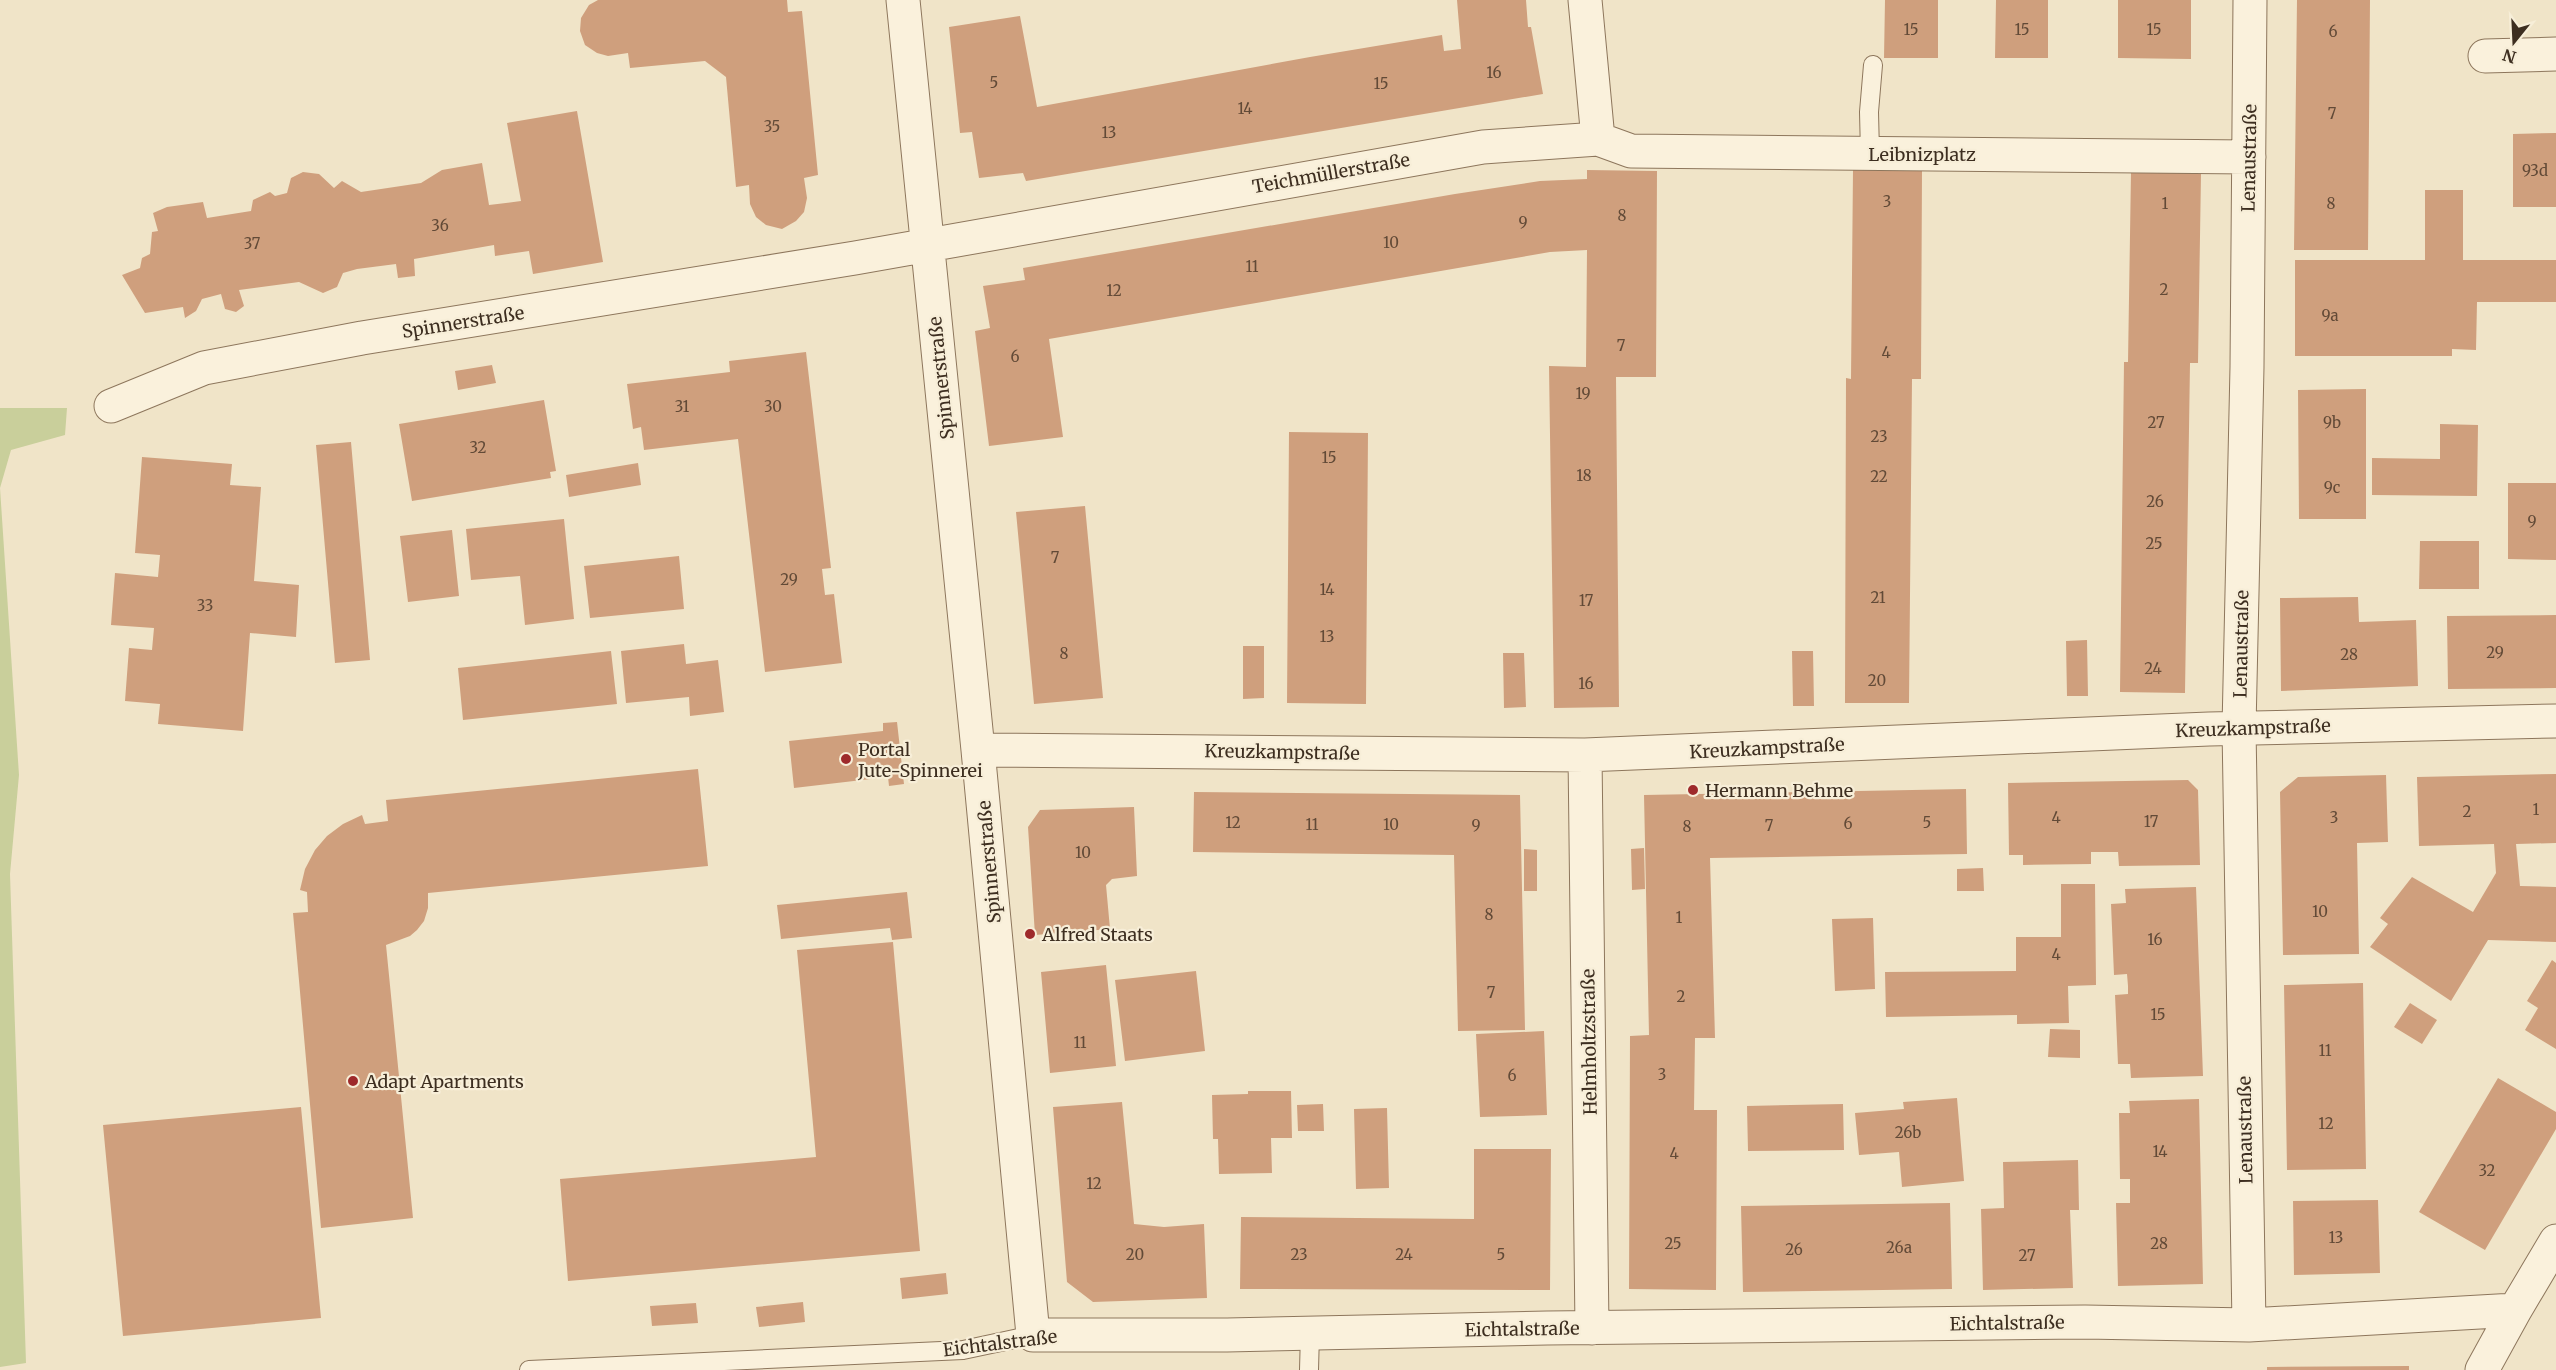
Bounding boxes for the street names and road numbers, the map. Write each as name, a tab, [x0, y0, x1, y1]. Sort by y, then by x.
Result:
street label: Lenaustraße	[2237, 104, 2261, 212]
street label: Leibnizplatz	[1868, 143, 1976, 166]
street label: Teichmüllerstraße	[1250, 148, 1412, 198]
street label: Spinnerstraße	[400, 301, 526, 343]
street label: Spinnerstraße	[923, 315, 959, 441]
street label: Lenaustraße	[2229, 590, 2253, 698]
street label: Kreuzkampstraße	[2175, 714, 2331, 742]
street label: Kreuzkampstraße	[1689, 732, 1845, 764]
street label: Kreuzkampstraße	[1204, 739, 1360, 765]
street label: Spinnerstraße	[972, 800, 1006, 924]
street label: Helmholtzstraße	[1576, 969, 1602, 1115]
street label: Lenaustraße	[2233, 1076, 2257, 1184]
street label: Eichtalstraße	[1949, 1310, 2065, 1336]
street label: Eichtalstraße	[1464, 1316, 1580, 1342]
street label: Eichtalstraße	[942, 1325, 1058, 1361]

